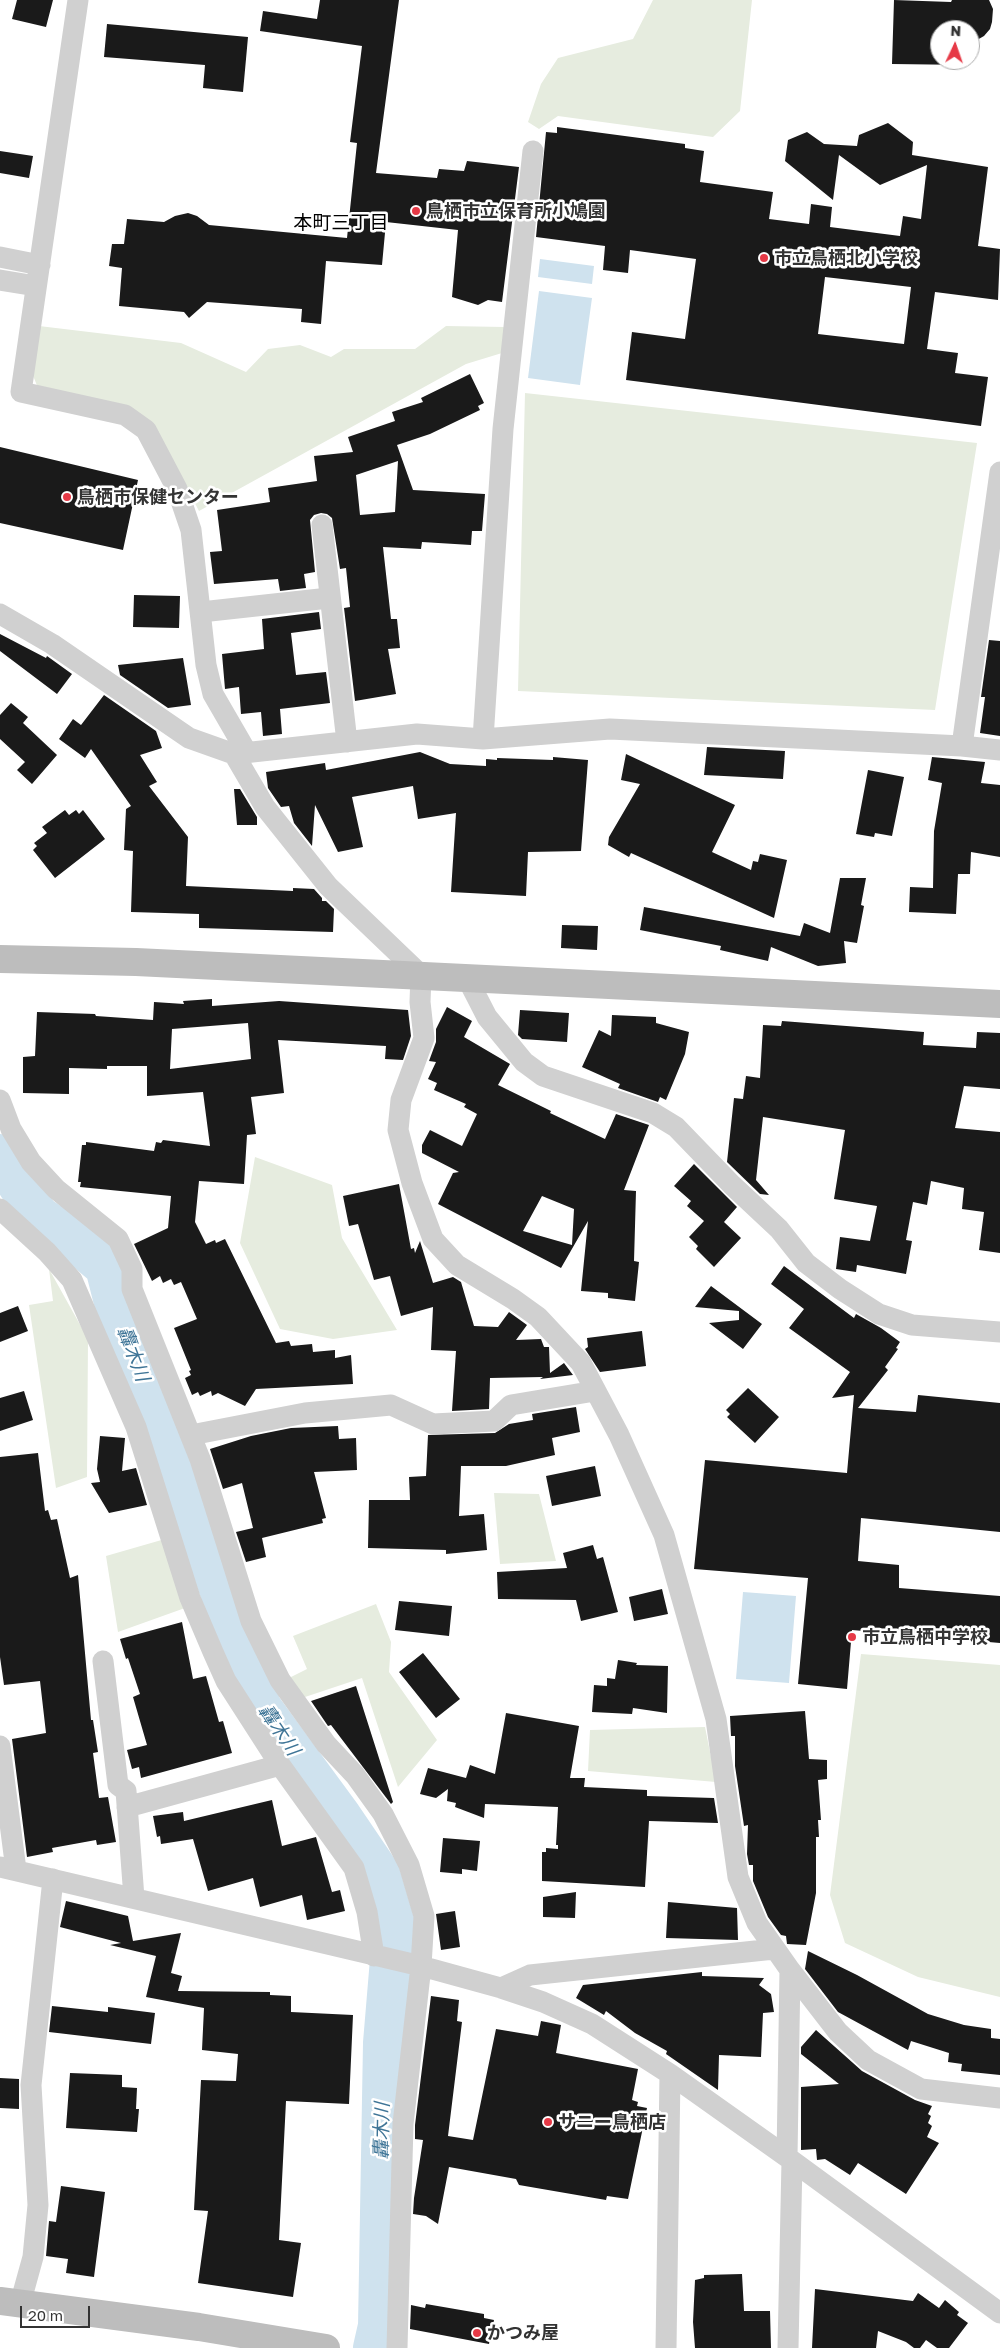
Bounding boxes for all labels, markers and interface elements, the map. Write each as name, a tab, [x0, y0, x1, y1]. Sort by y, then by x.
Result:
north arrow	[930, 20, 980, 70]
text: N	[950, 22, 962, 39]
place label: 鳥栖市立保育所小鳩園	[426, 200, 606, 222]
marker: 鳥栖市立保育所小鳩園	[410, 205, 422, 217]
district label: 本町三丁目	[294, 212, 388, 234]
place label: 市立鳥栖北小学校	[774, 247, 918, 269]
marker: 市立鳥栖北小学校	[758, 252, 770, 264]
place label: 鳥栖市保健センター	[77, 486, 239, 508]
marker: 鳥栖市保健センター	[61, 491, 73, 503]
water label: 轟木川	[112, 1323, 154, 1385]
place label: 市立鳥栖中学校	[862, 1626, 988, 1648]
marker: 市立鳥栖中学校	[846, 1631, 858, 1643]
water label: 轟木川	[254, 1700, 304, 1760]
water label: 轟木川	[370, 2102, 394, 2160]
place label: サニー鳥栖店	[558, 2111, 666, 2133]
marker: サニー鳥栖店	[542, 2116, 554, 2128]
scale bar	[22, 2296, 92, 2328]
text: 20 m	[28, 2306, 63, 2324]
place label: かつみ屋	[487, 2322, 559, 2344]
marker: かつみ屋	[471, 2327, 483, 2339]

